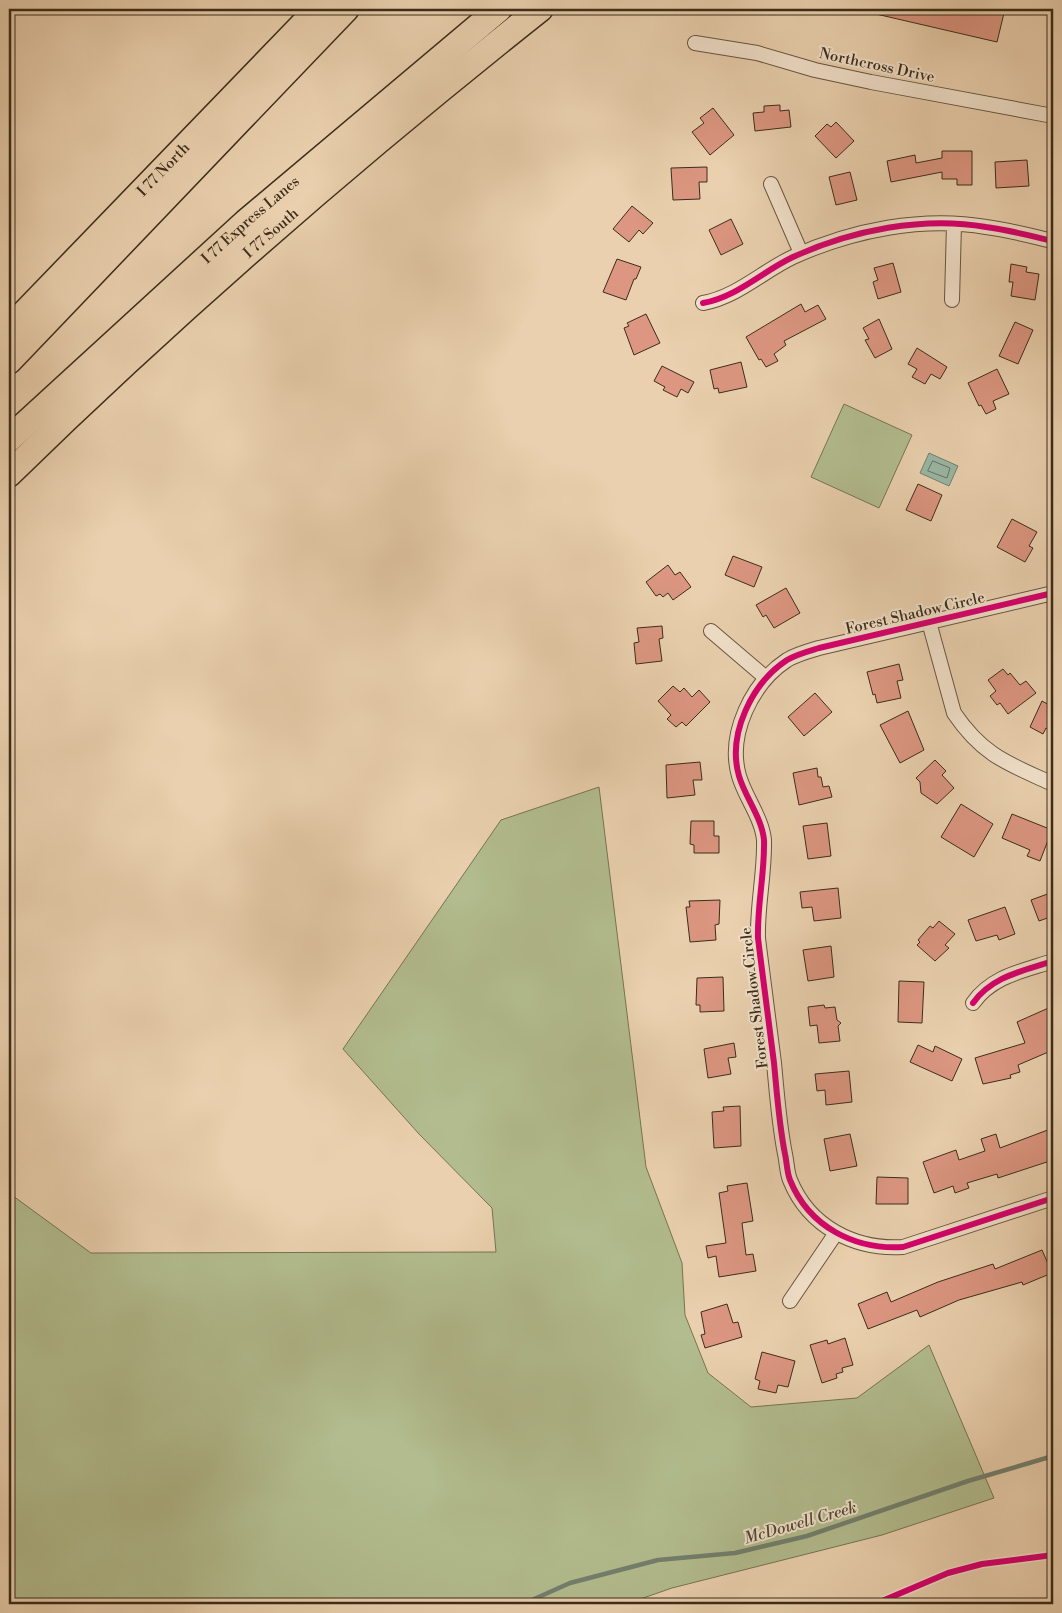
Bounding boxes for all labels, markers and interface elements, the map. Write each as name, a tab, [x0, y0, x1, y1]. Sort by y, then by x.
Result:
street label: Northcross Drive	[817, 44, 936, 87]
street label: I 77 North	[133, 139, 194, 201]
street label: I 77 Express Lanes	[197, 172, 304, 268]
street label: I 77 South	[240, 204, 303, 262]
street label: Forest Shadow Circle	[844, 588, 987, 639]
street label: Forest Shadow Circle	[736, 926, 773, 1070]
water label: McDowell Creek	[742, 1497, 859, 1549]

